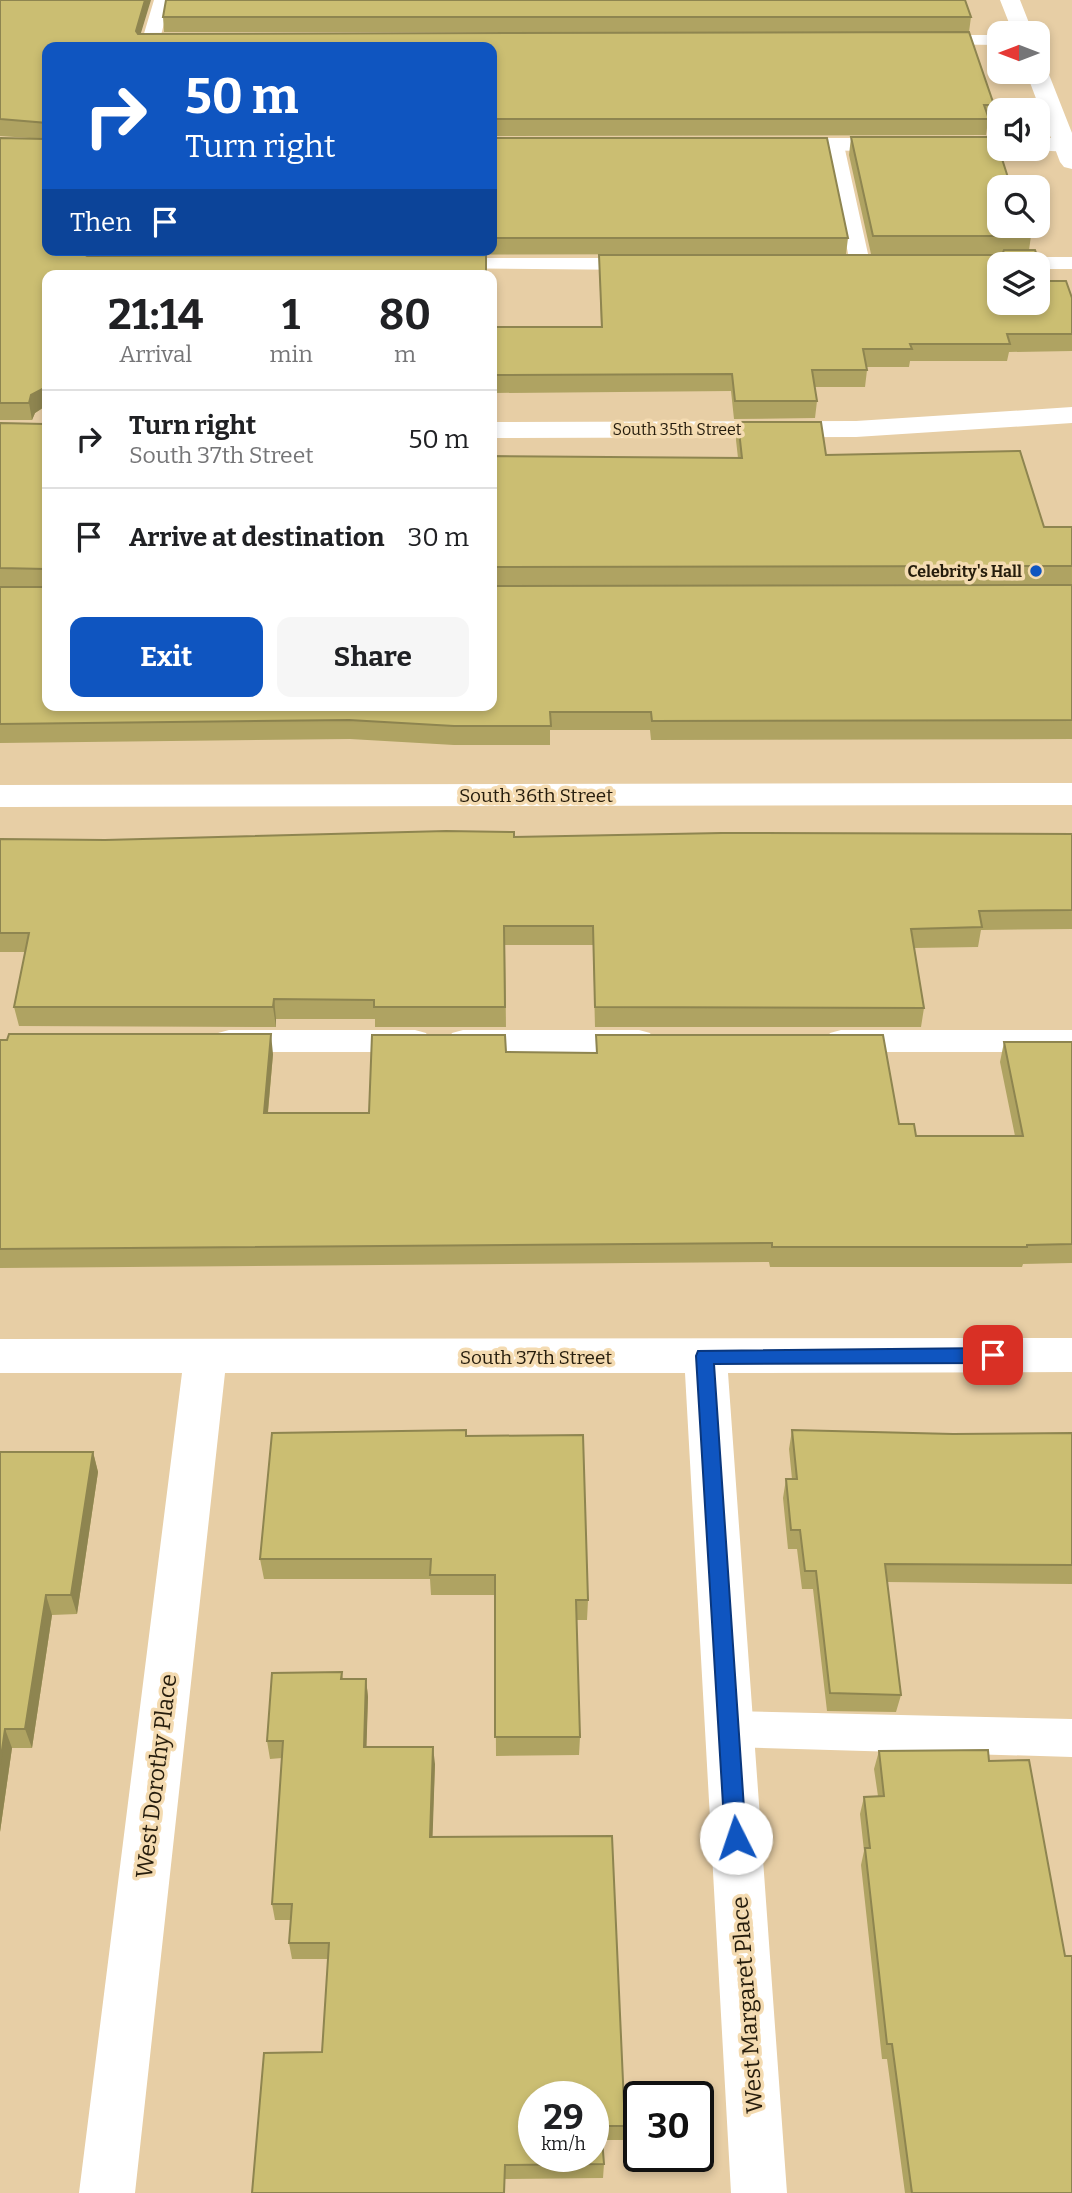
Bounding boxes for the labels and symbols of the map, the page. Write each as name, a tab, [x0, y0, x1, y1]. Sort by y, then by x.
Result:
north arrow	[987, 21, 1050, 84]
street label: South 35th Street	[613, 420, 742, 439]
place label: Celebrity's Hall	[907, 562, 1022, 581]
marker: Celebrity's Hall	[1028, 563, 1044, 579]
street label: South 36th Street	[459, 784, 613, 807]
pin	[963, 1325, 1023, 1385]
street label: South 37th Street	[460, 1346, 612, 1369]
street label: West Dorothy Place	[130, 1672, 182, 1880]
position arrow	[699, 1801, 773, 1875]
street label: West Margaret Place	[725, 1896, 769, 2114]
speed limit sign: 30	[623, 2081, 714, 2172]

